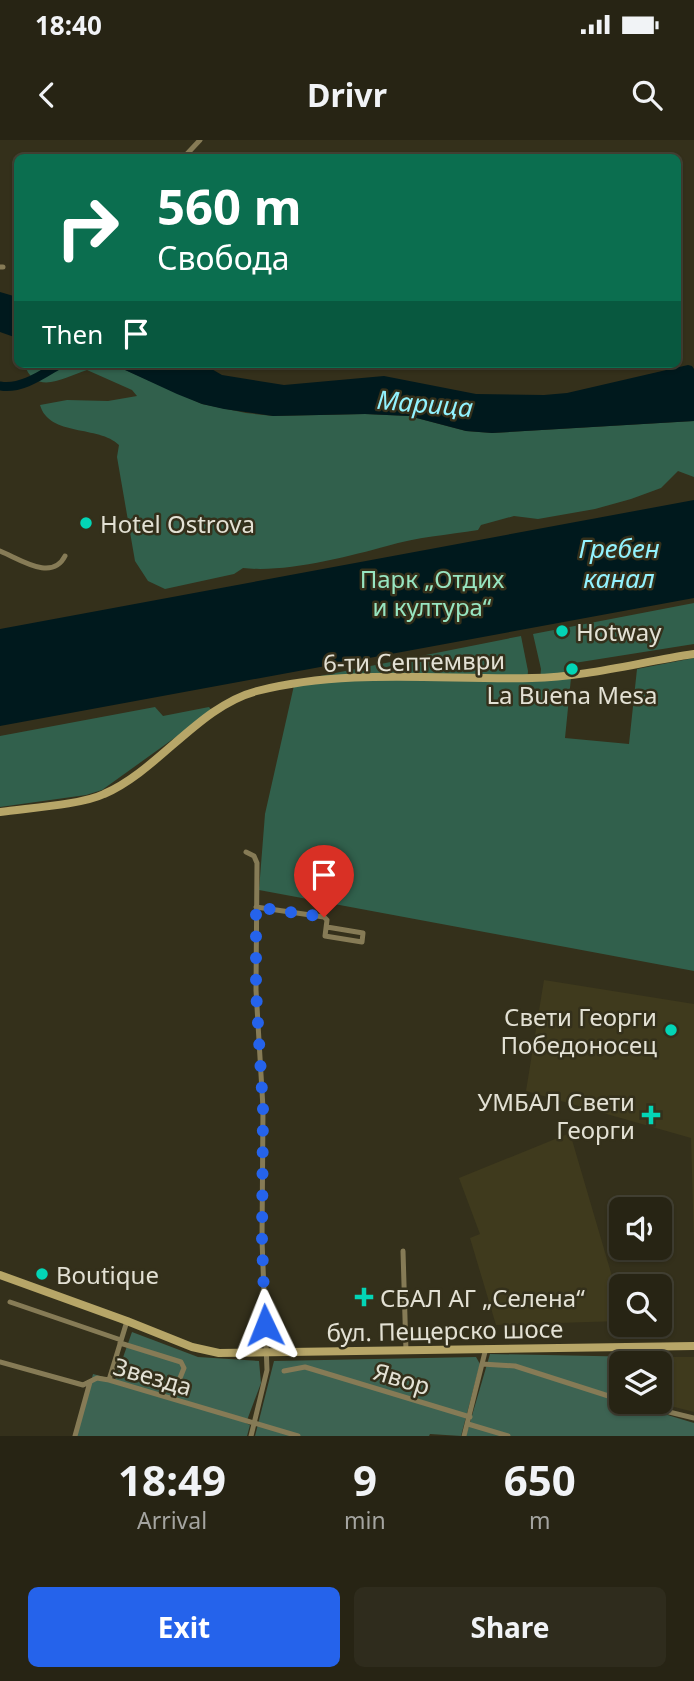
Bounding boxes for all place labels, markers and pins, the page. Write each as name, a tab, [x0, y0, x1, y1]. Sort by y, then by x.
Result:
place label: Hotel Ostrova	[100, 507, 255, 540]
marker: Hotel Ostrova	[78, 515, 94, 531]
place label: Hotway	[576, 615, 662, 648]
marker: Hotway	[554, 623, 570, 639]
marker: La Buena Mesa	[564, 661, 580, 677]
place label: La Buena Mesa	[486, 678, 658, 711]
pin	[294, 845, 354, 917]
place label: Свети Георги Победоносец	[501, 1000, 657, 1061]
marker: Свети Георги Победоносец	[663, 1022, 679, 1038]
place label: УМБАЛ Свети Георги	[477, 1085, 635, 1146]
marker: УМБАЛ Свети Георги	[641, 1105, 661, 1125]
place label: Boutique	[56, 1258, 159, 1291]
marker: Boutique	[34, 1266, 50, 1282]
place label: СБАЛ АГ „Селена“	[380, 1281, 585, 1314]
marker: СБАЛ АГ „Селена“	[354, 1287, 374, 1307]

